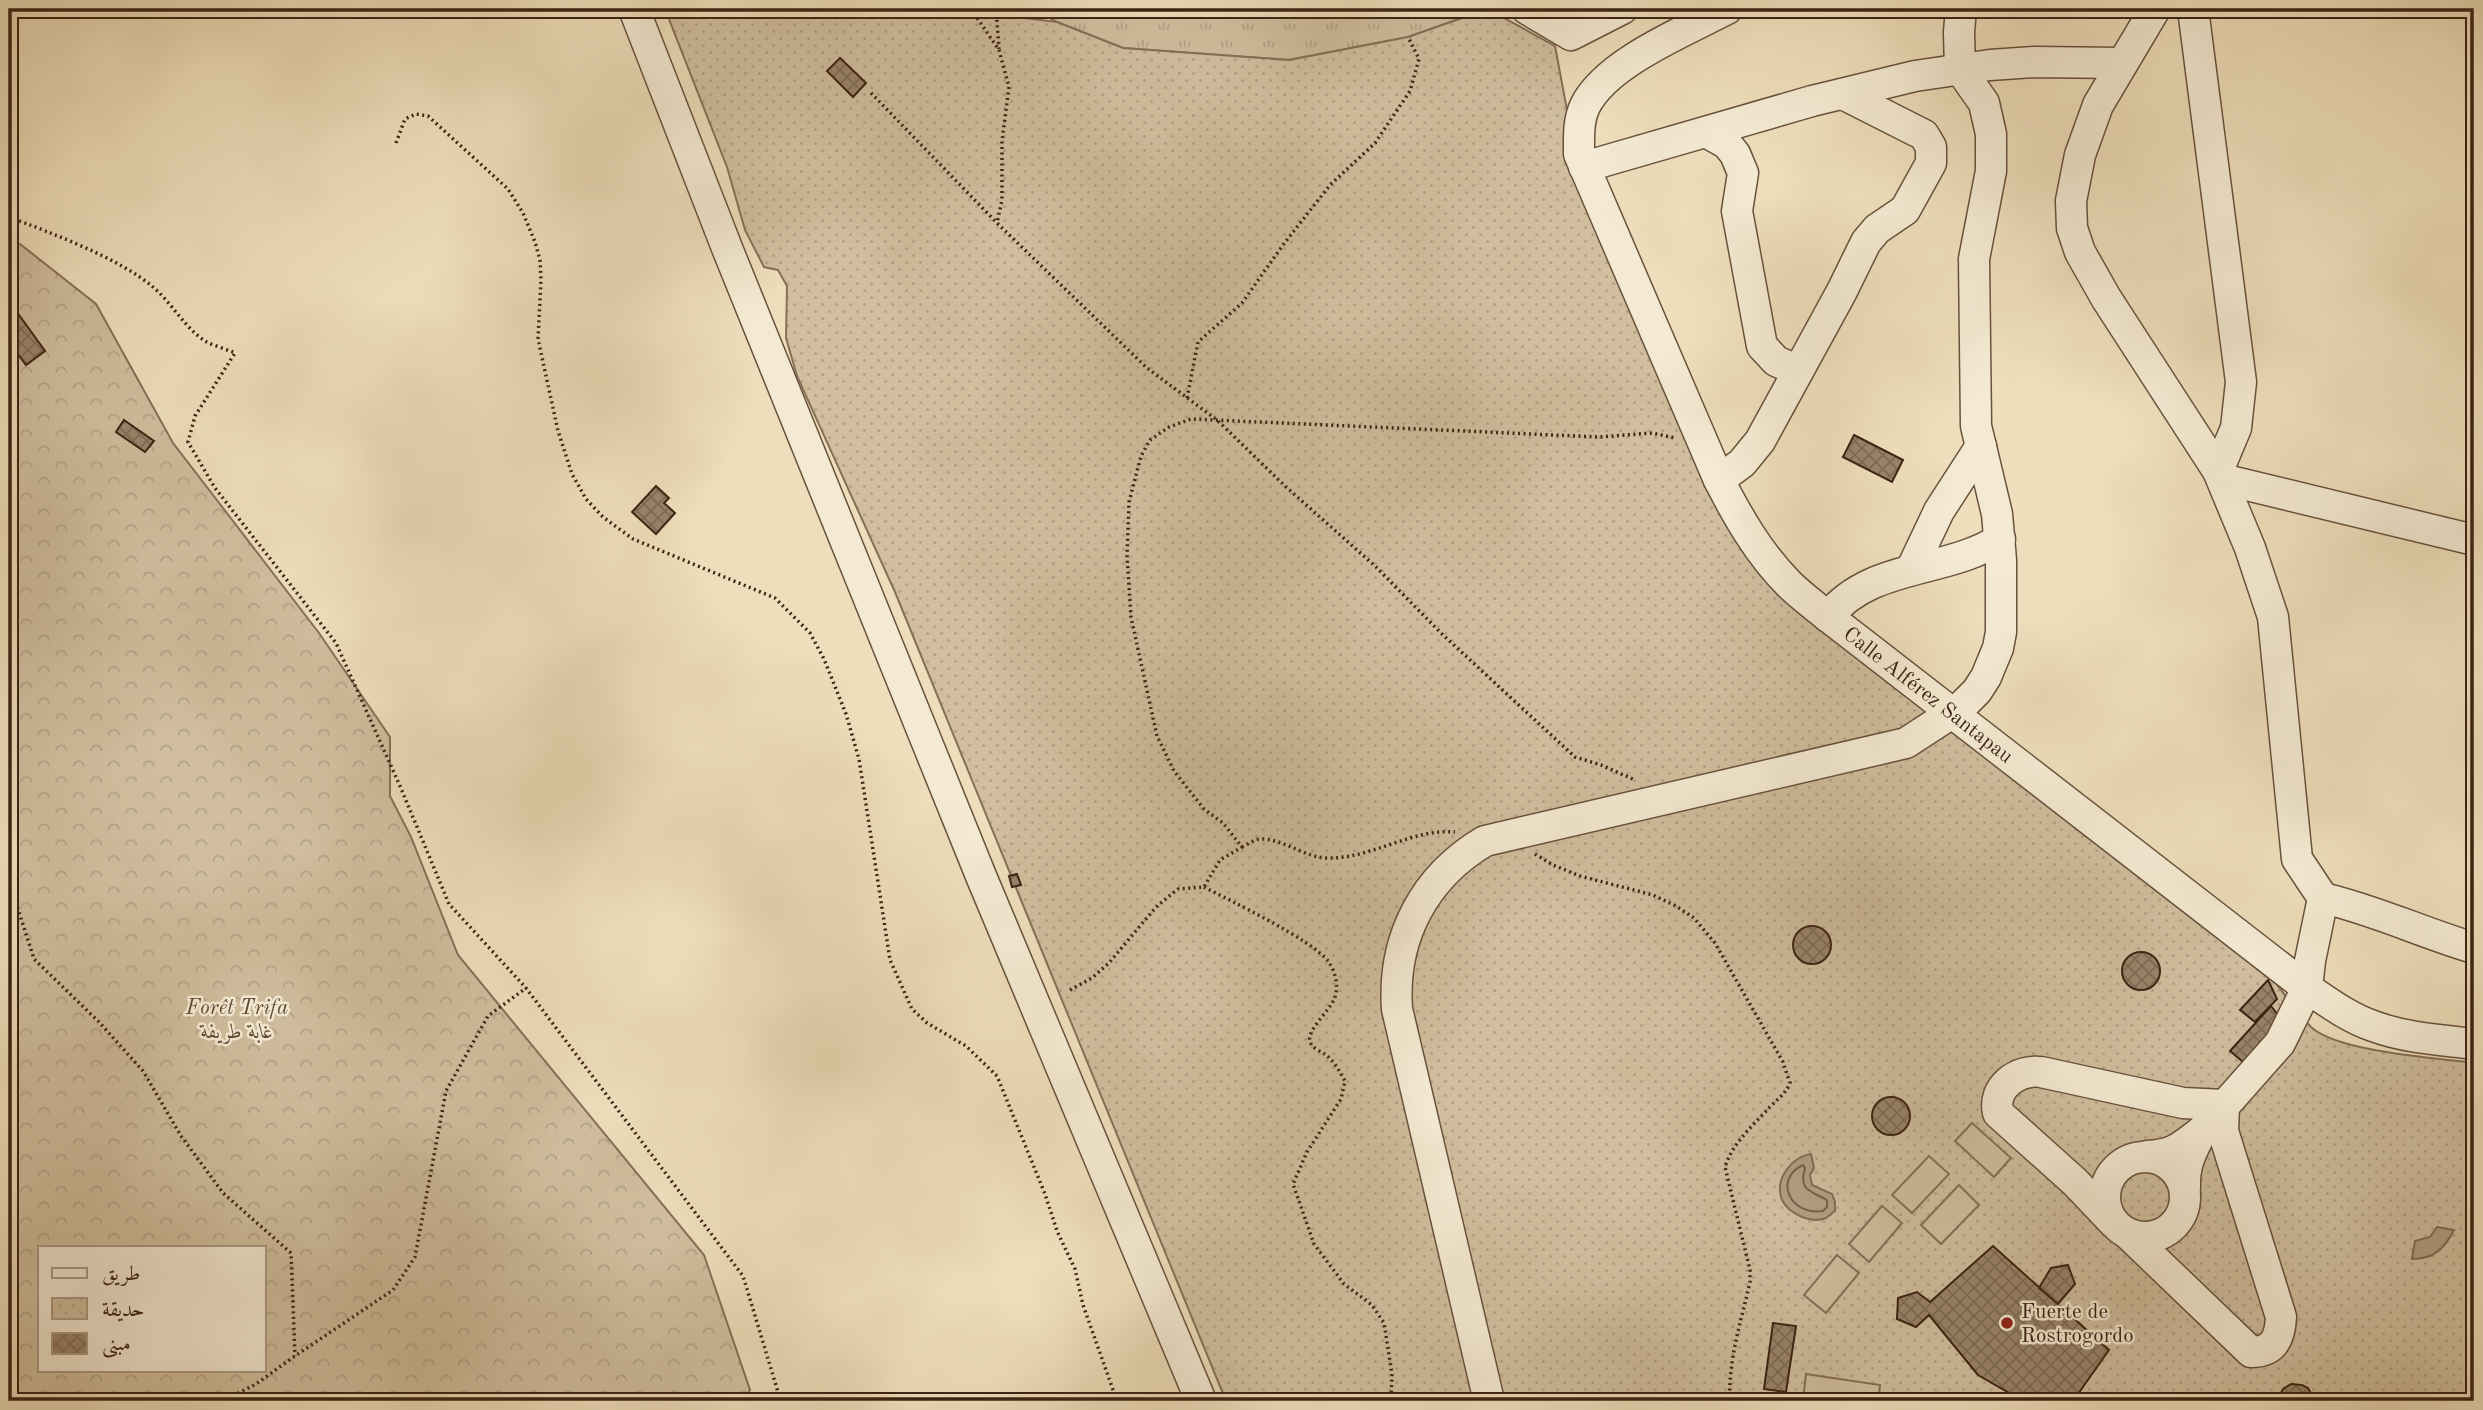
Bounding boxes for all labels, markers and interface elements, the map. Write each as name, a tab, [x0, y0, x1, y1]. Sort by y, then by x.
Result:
street label: Calle Alférez Santapau	[1839, 624, 2016, 768]
park label: Forêt Trifa غابة طريفة	[185, 998, 288, 1044]
legend	[38, 1246, 266, 1372]
text: طريق	[102, 1264, 140, 1286]
text: حديقة	[102, 1300, 145, 1322]
place label: Fuerte de Rostrogordo	[2021, 1302, 2134, 1347]
marker: Fuerte de Rostrogordo	[1999, 1315, 2015, 1331]
text: مبنى	[102, 1334, 131, 1358]

